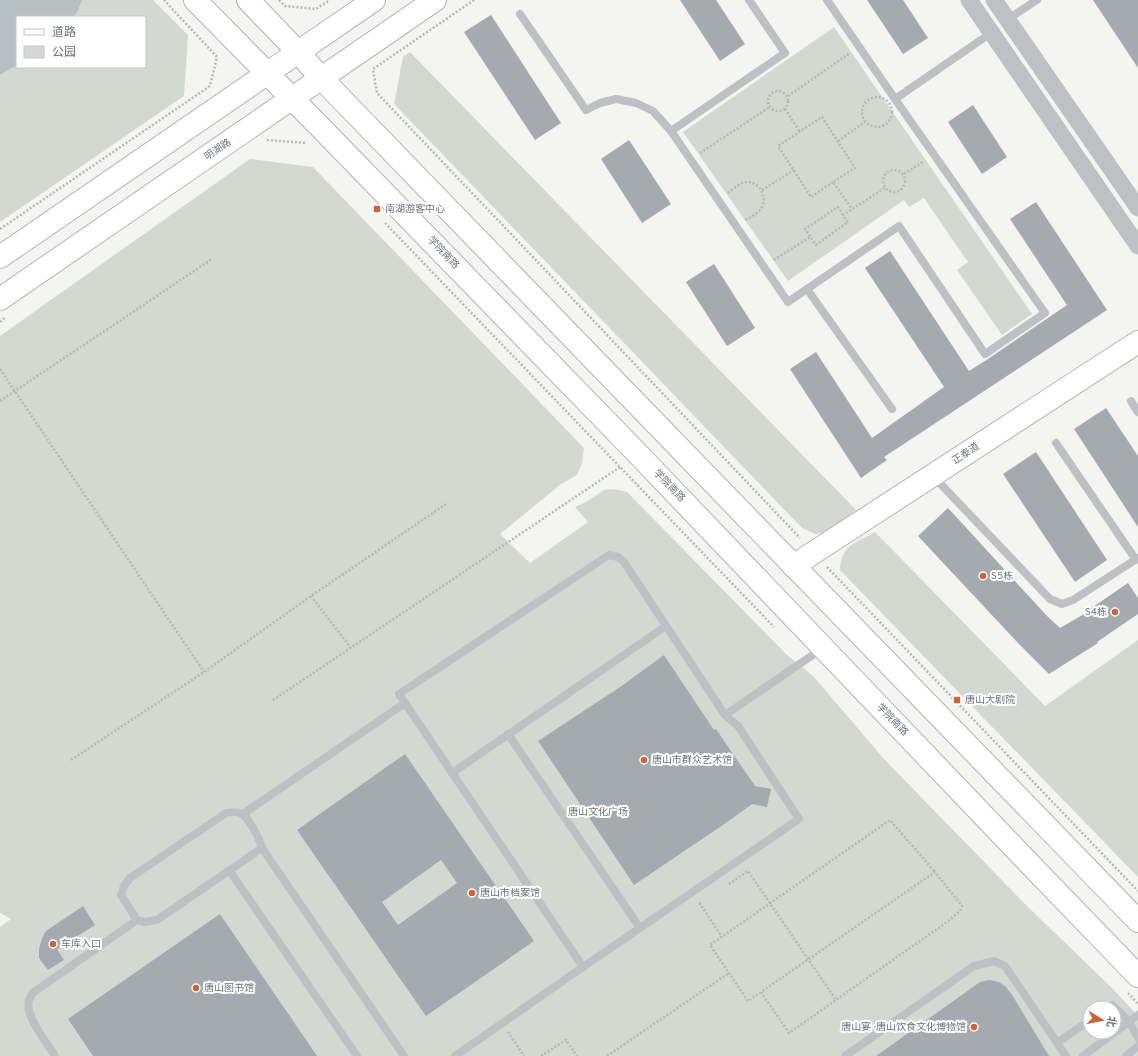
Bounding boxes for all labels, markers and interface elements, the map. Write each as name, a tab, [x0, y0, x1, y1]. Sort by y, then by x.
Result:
legend	[16, 16, 146, 68]
text: 道路	[52, 25, 76, 41]
text: 公园	[52, 45, 76, 61]
street label: 明湖路	[202, 136, 234, 164]
place label: 南湖游客中心	[385, 203, 445, 216]
marker: 南湖游客中心	[372, 204, 382, 214]
street label: 学院南路	[424, 234, 462, 272]
street label: 正泰道	[950, 440, 982, 468]
street label: 学院南路	[650, 467, 688, 505]
place label: S5栋	[991, 570, 1013, 583]
marker: S5栋	[978, 571, 988, 581]
place label: S4栋	[1085, 606, 1107, 619]
marker: S4栋	[1110, 607, 1120, 617]
place label: 唐山大剧院	[965, 694, 1015, 707]
marker: 唐山大剧院	[952, 695, 962, 705]
street label: 学院南路	[873, 701, 911, 739]
place label: 唐山市群众艺术馆	[652, 754, 732, 767]
marker: 唐山市群众艺术馆	[639, 755, 649, 765]
park label: 唐山文化广场	[568, 806, 628, 819]
place label: 唐山市档案馆	[480, 887, 540, 900]
marker: 唐山市档案馆	[467, 888, 477, 898]
place label: 车库入口	[61, 938, 101, 951]
marker: 车库入口	[48, 939, 58, 949]
place label: 唐山图书馆	[204, 982, 254, 995]
marker: 唐山图书馆	[191, 983, 201, 993]
north arrow	[1082, 1000, 1122, 1040]
text: 北	[1103, 1015, 1119, 1028]
place label: 唐山宴 · 唐山饮食文化博物馆	[841, 1021, 966, 1034]
marker: 唐山宴 · 唐山饮食文化博物馆	[969, 1022, 979, 1032]

